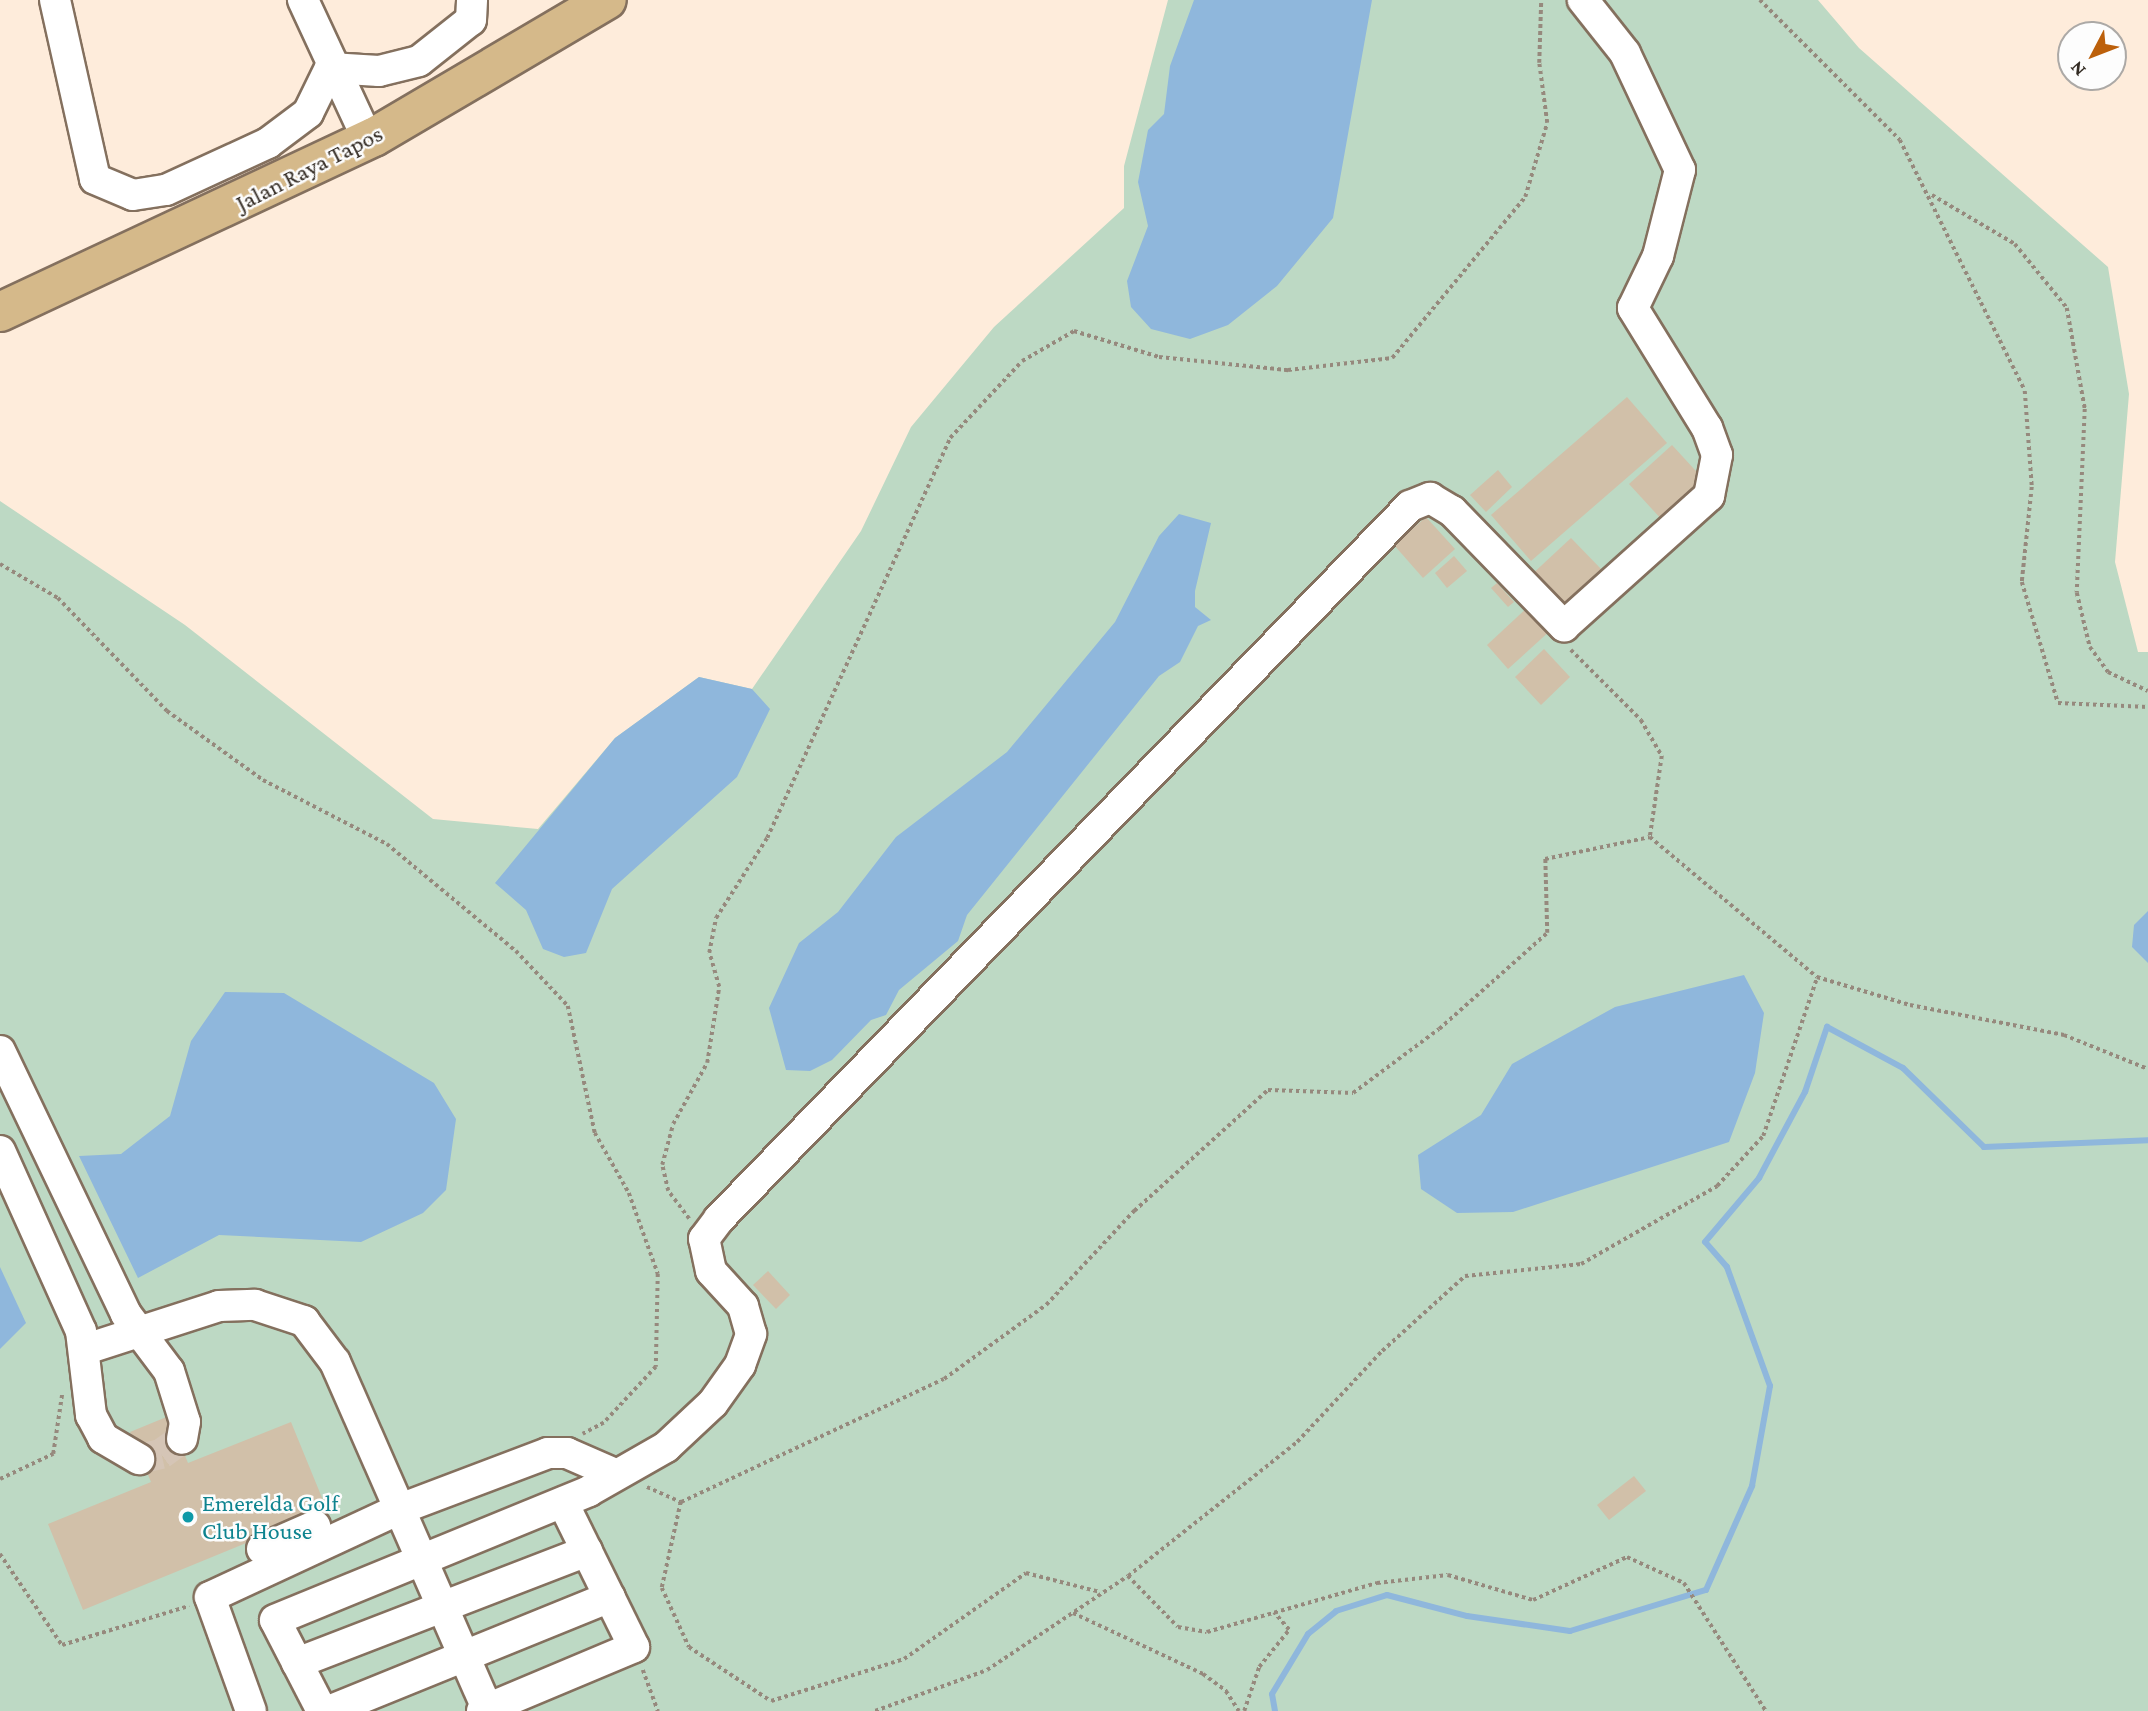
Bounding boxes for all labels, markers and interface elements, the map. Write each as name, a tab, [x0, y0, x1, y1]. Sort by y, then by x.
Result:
north arrow	[2057, 21, 2127, 91]
text: N	[2065, 57, 2090, 81]
street label: Jalan Raya Tapos	[231, 119, 387, 217]
place label: Emerelda Golf Club House	[202, 1489, 338, 1545]
marker: Emerelda Golf Club House	[180, 1509, 196, 1525]

